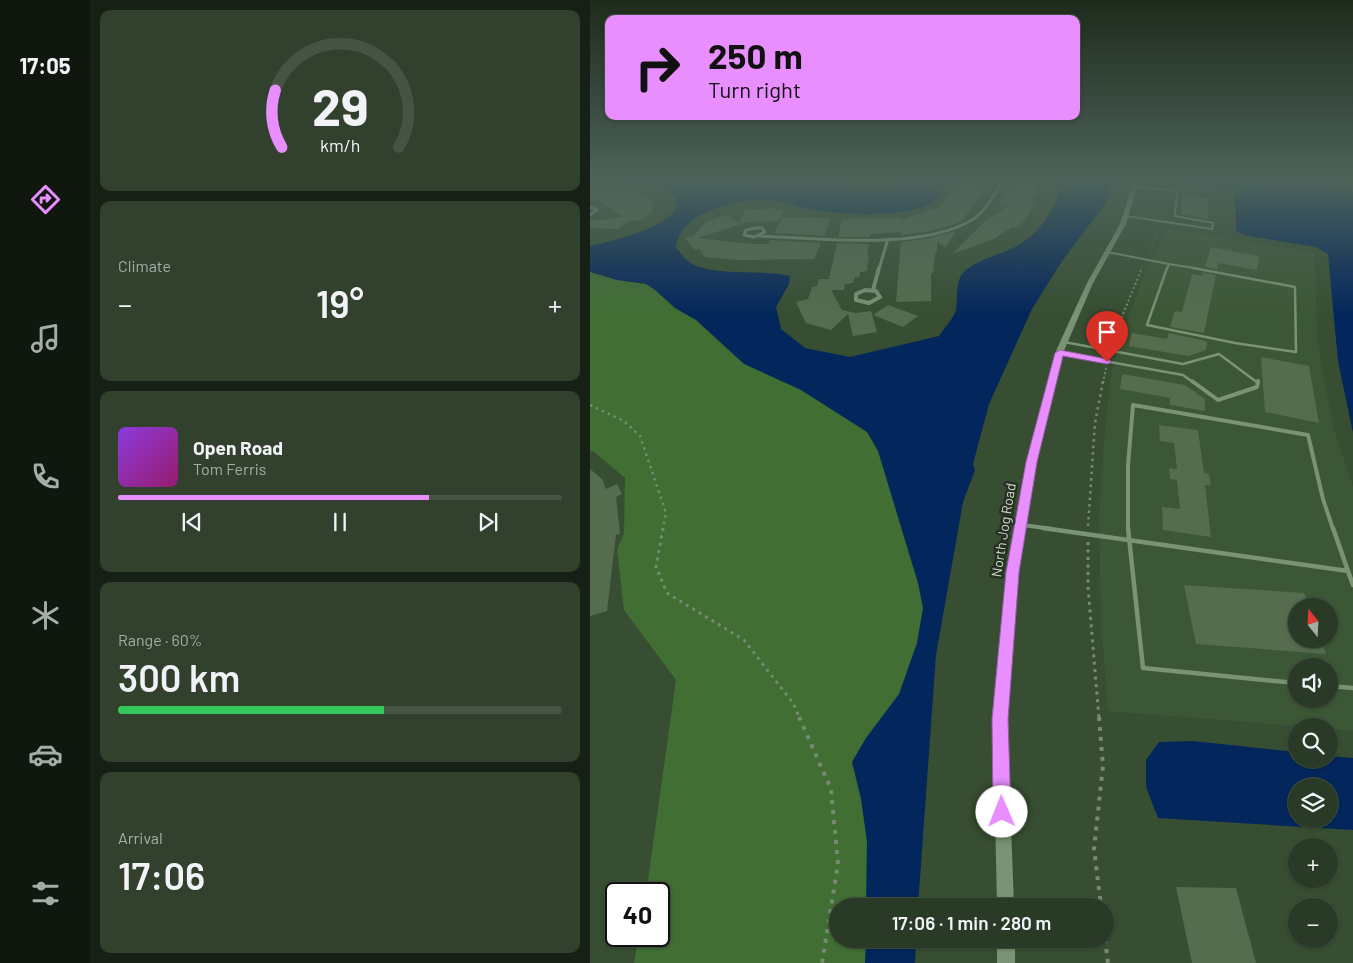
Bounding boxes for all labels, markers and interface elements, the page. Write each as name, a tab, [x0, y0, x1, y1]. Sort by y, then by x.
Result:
text: 250 m	[708, 34, 803, 76]
icon: right	[625, 35, 690, 100]
text: 17:05	[19, 52, 71, 78]
text: 29	[312, 74, 368, 136]
text: Turn right	[708, 76, 801, 102]
text: km/h	[320, 134, 360, 156]
icon: directions	[28, 182, 63, 217]
text: Climate	[118, 256, 171, 275]
text: 19°	[316, 280, 364, 326]
text: −	[118, 287, 132, 321]
text: +	[548, 287, 562, 321]
pin	[1086, 311, 1128, 362]
icon: arrive	[1093, 318, 1121, 346]
icon: music	[28, 321, 63, 356]
text: Open Road	[193, 436, 283, 459]
icon: phone	[28, 459, 63, 494]
text: Tom Ferris	[193, 459, 267, 478]
street label: North Jog Road	[987, 482, 1019, 578]
icon: previous	[178, 508, 206, 536]
icon: pause	[326, 508, 354, 536]
icon: next	[474, 508, 502, 536]
icon: climate	[28, 598, 63, 633]
north arrow	[1288, 598, 1338, 648]
map controls	[1288, 598, 1338, 948]
text: Range · 60%	[118, 630, 202, 649]
text: 300 km	[118, 654, 240, 700]
button: sound	[1288, 658, 1338, 708]
button: search	[1288, 718, 1338, 768]
icon: car	[28, 737, 63, 772]
button: layers	[1288, 778, 1338, 828]
position arrow	[975, 785, 1027, 837]
text: Arrival	[118, 828, 163, 847]
button: +	[1288, 838, 1338, 888]
text: 17:06	[118, 852, 205, 898]
icon: filters	[28, 876, 63, 911]
speed limit sign: 40	[605, 882, 670, 947]
button: −	[1288, 898, 1338, 948]
text: 17:06 · 1 min · 280 m	[892, 911, 1051, 934]

